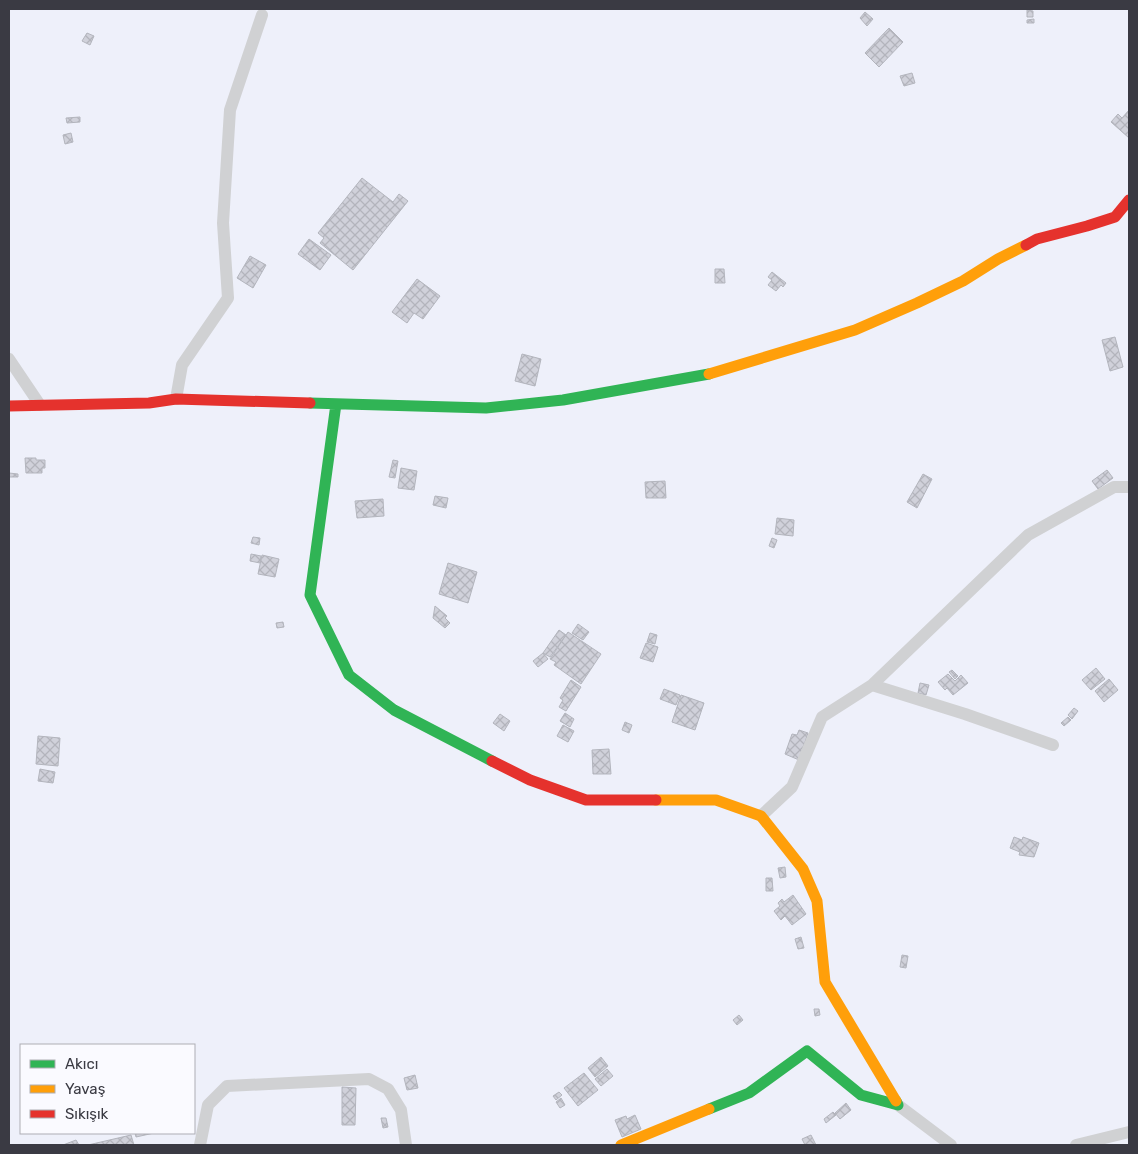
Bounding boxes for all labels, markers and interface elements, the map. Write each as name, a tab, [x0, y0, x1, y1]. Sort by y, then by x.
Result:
legend	[20, 1044, 195, 1134]
text: Akıcı	[65, 1055, 98, 1073]
text: Yavaş	[65, 1080, 106, 1098]
text: Sıkışık	[65, 1105, 109, 1123]

